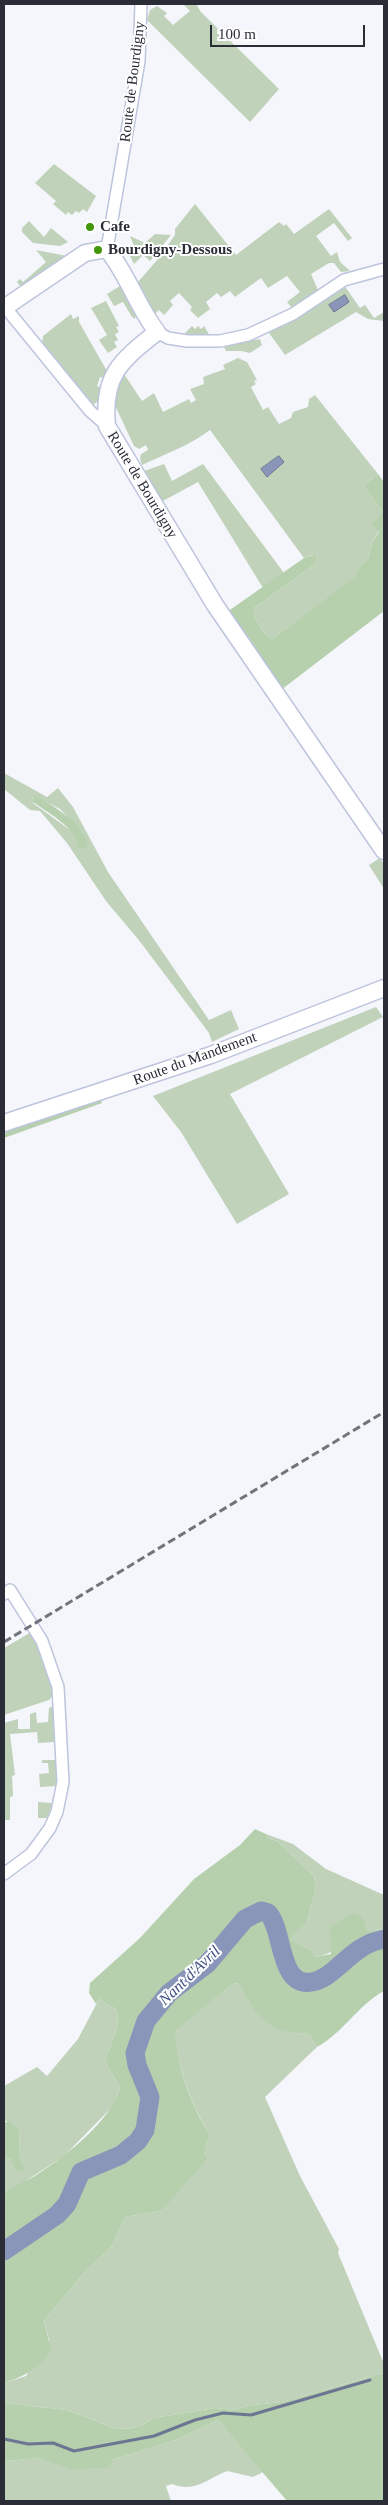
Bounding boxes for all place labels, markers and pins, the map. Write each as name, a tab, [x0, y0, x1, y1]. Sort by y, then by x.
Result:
place label: Cafe	[100, 218, 130, 236]
marker: Cafe	[84, 221, 96, 233]
place label: Bourdigny-Dessous	[108, 241, 232, 259]
marker: Bourdigny-Dessous	[92, 244, 104, 256]

